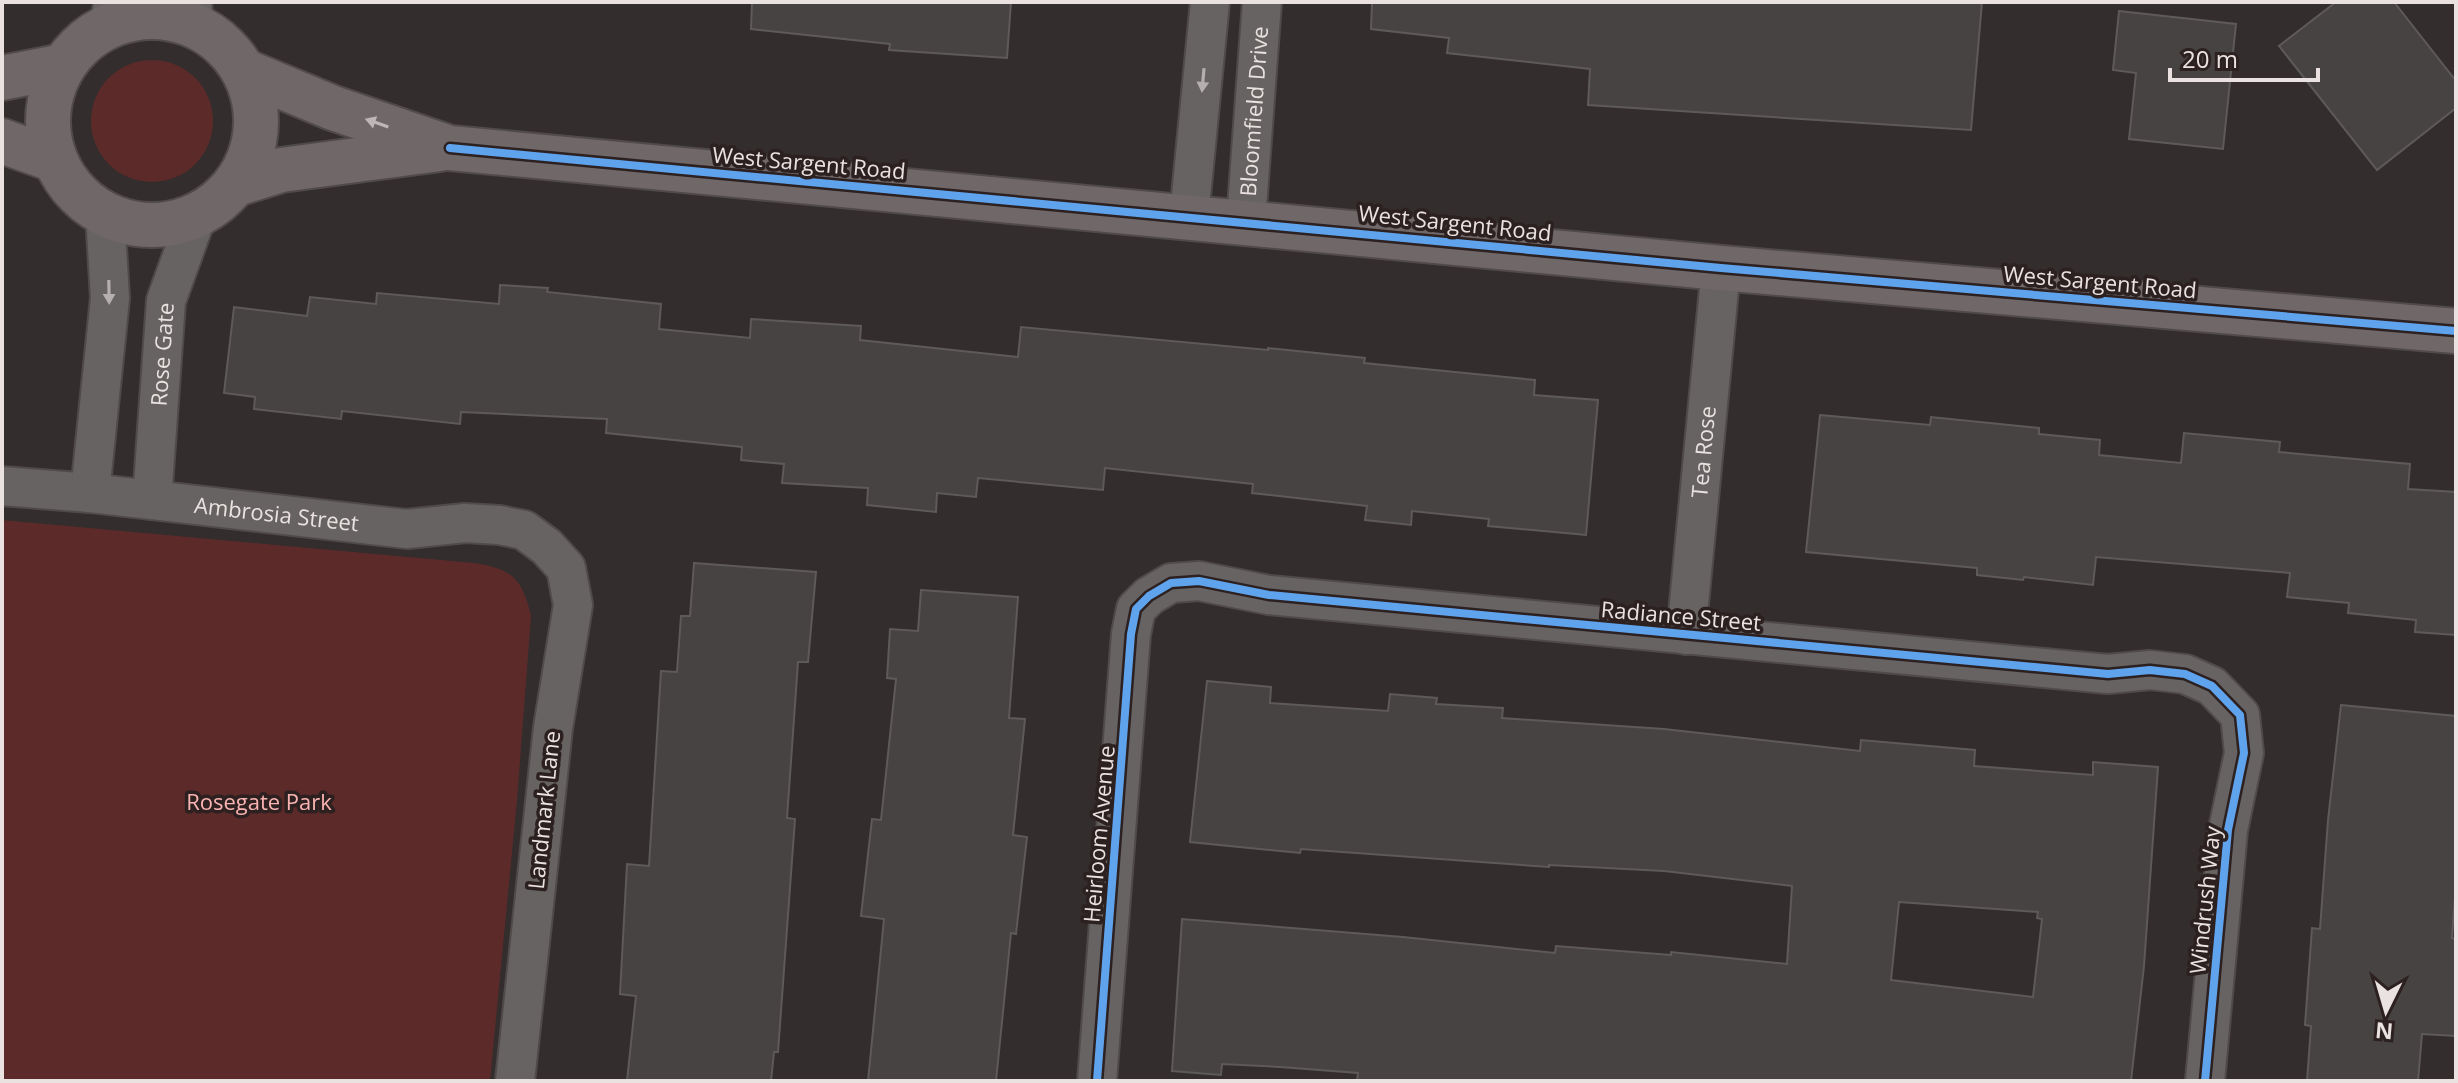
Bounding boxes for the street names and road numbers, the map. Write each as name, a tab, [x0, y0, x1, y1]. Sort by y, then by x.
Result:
street label: Bloomfield Drive	[1232, 25, 1274, 197]
street label: West Sargent Road	[711, 139, 907, 185]
street label: West Sargent Road	[1357, 197, 1553, 247]
street label: West Sargent Road	[2002, 258, 2198, 304]
street label: Rose Gate	[143, 301, 180, 407]
street label: Tea Rose	[1683, 404, 1722, 499]
street label: Ambrosia Street	[193, 489, 361, 537]
street label: Radiance Street	[1600, 593, 1763, 637]
street label: Landmark Lane	[520, 729, 566, 891]
street label: Heirloom Avenue	[1075, 744, 1121, 924]
street label: Windrush Way	[2181, 823, 2227, 975]

